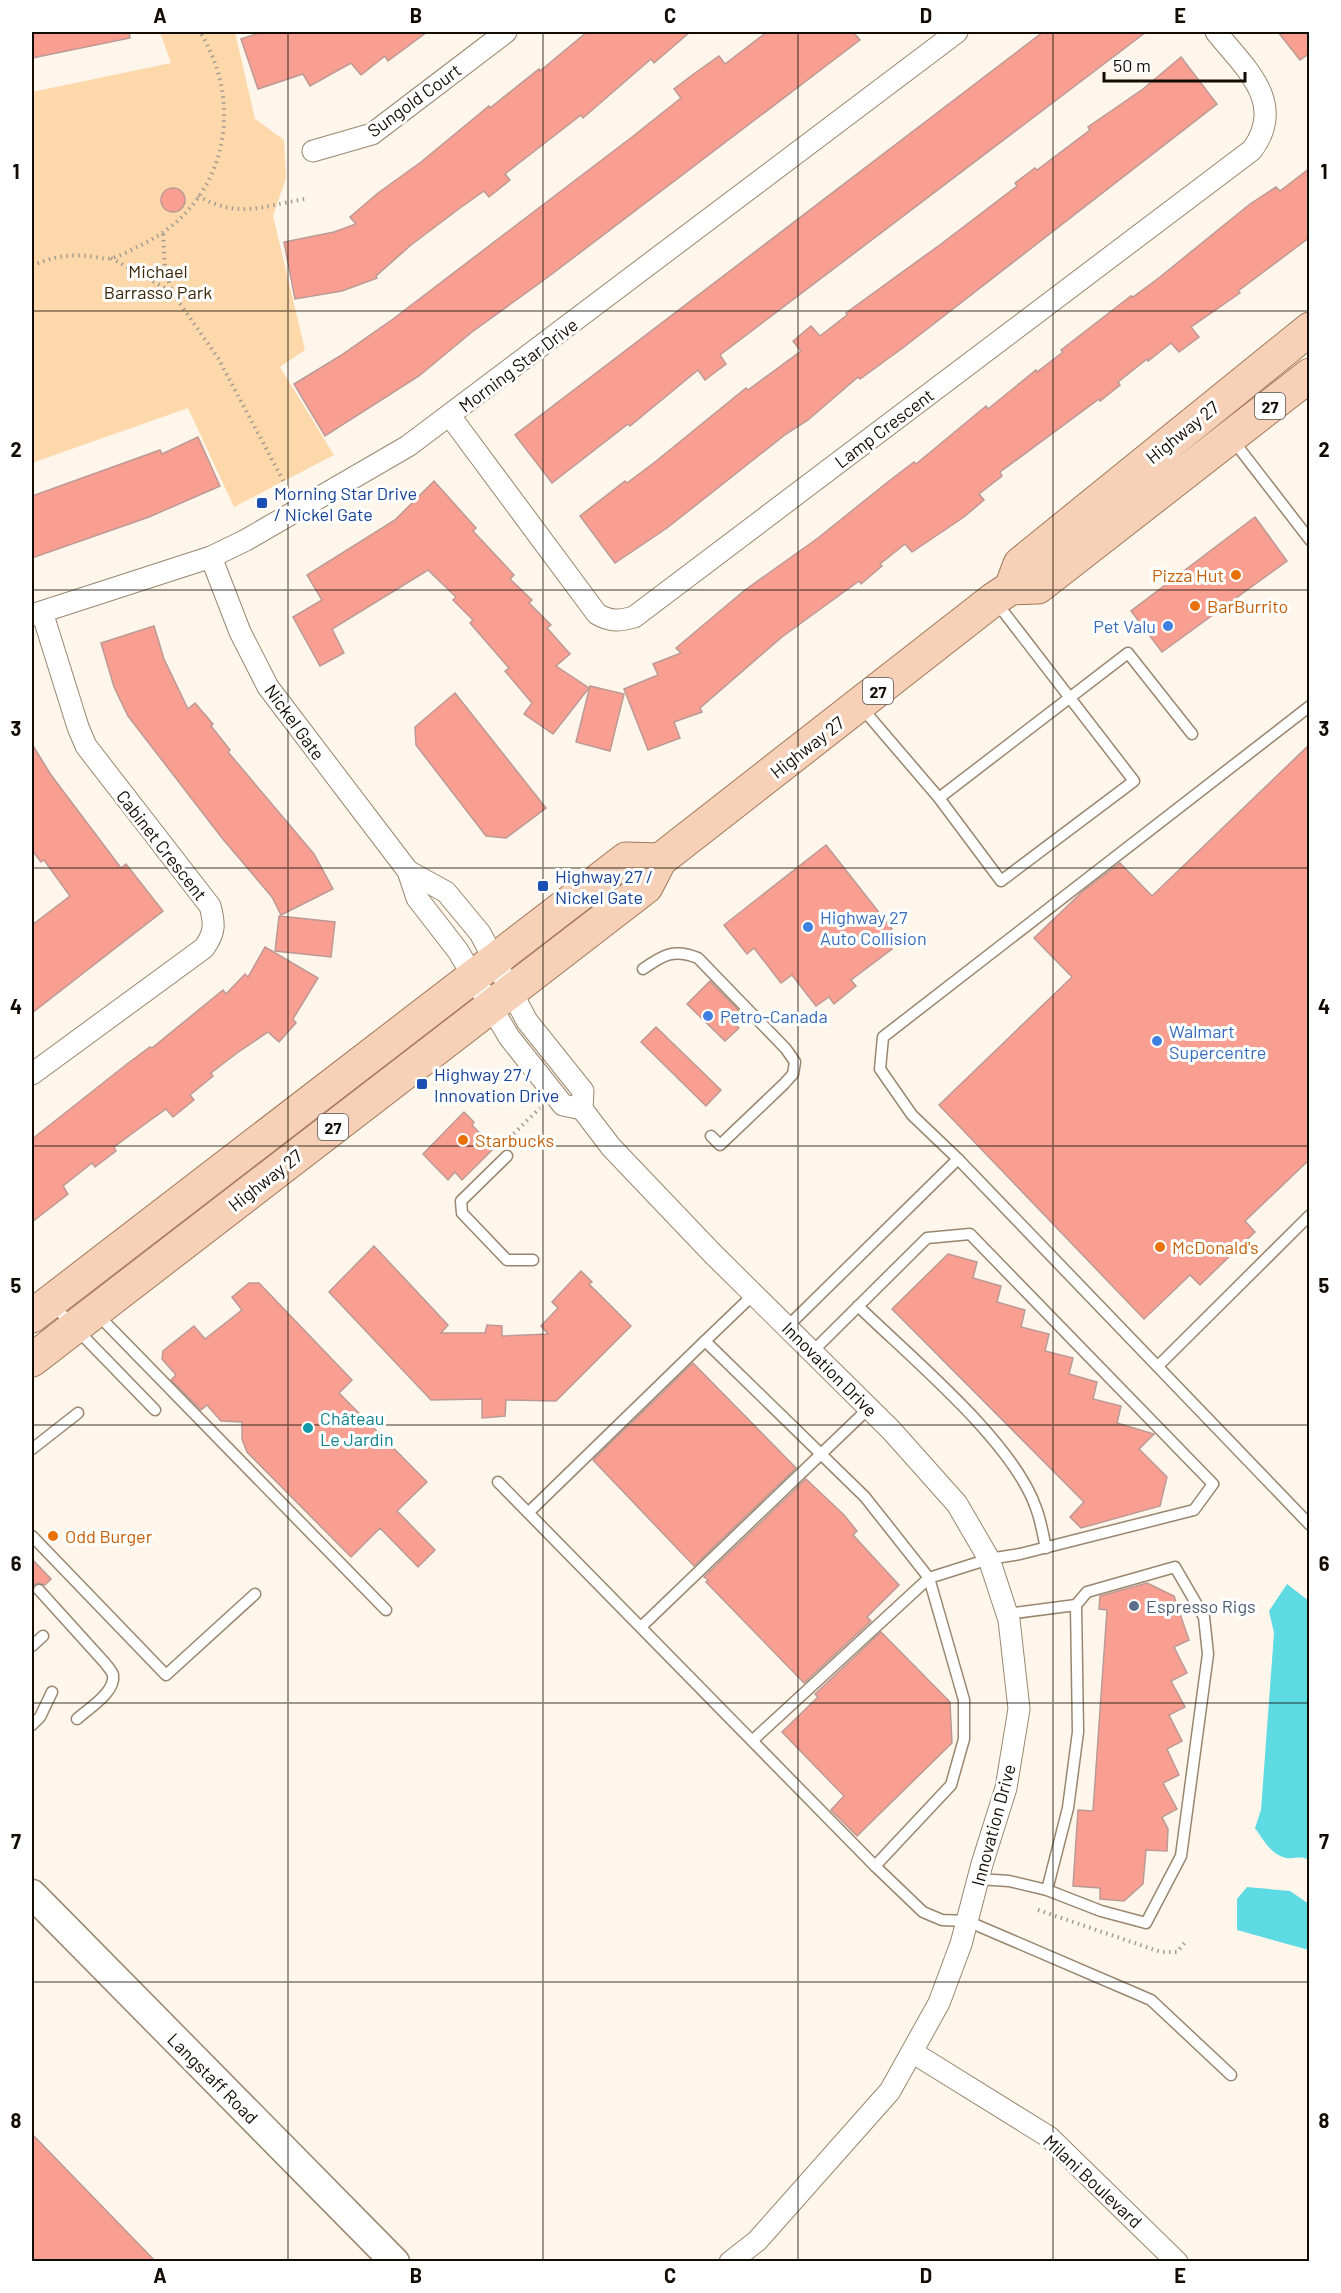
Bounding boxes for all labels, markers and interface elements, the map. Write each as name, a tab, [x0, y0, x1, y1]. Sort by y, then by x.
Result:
text: A	[153, 3, 167, 27]
text: B	[410, 3, 422, 27]
text: C	[664, 3, 676, 27]
text: D	[920, 3, 932, 27]
text: E	[1174, 3, 1186, 27]
scale bar	[1104, 45, 1245, 83]
text: 50 m	[1113, 54, 1151, 76]
street label: Sungold Court	[363, 59, 465, 141]
text: 1	[12, 159, 20, 183]
text: 1	[1320, 159, 1328, 183]
park label: Michael Barrasso Park	[104, 260, 212, 303]
street label: Morning Star Drive	[454, 313, 582, 417]
street label: Lamp Crescent	[830, 384, 938, 472]
road number: 27	[1255, 393, 1285, 419]
street label: Highway 27	[1141, 396, 1223, 468]
text: 2	[10, 437, 22, 461]
text: 2	[1318, 437, 1330, 461]
place label: Morning Star Drive / Nickel Gate	[274, 482, 417, 525]
marker: Morning Star Drive / Nickel Gate	[255, 496, 269, 510]
place label: Pizza Hut	[1152, 564, 1224, 586]
marker: Pizza Hut	[1229, 568, 1243, 582]
place label: BarBurrito	[1207, 595, 1288, 617]
marker: BarBurrito	[1188, 599, 1202, 613]
place label: Pet Valu	[1093, 615, 1156, 637]
marker: Pet Valu	[1161, 619, 1175, 633]
road number: 27	[863, 678, 893, 704]
street label: Nickel Gate	[260, 680, 330, 764]
street label: Highway 27	[766, 711, 849, 783]
text: 3	[11, 716, 21, 740]
text: 3	[1319, 716, 1329, 740]
street label: Cabinet Crescent	[112, 785, 212, 905]
place label: Highway 27 / Nickel Gate	[555, 865, 653, 908]
marker: Highway 27 / Nickel Gate	[536, 879, 550, 893]
place label: Highway 27 Auto Collision	[820, 906, 927, 949]
marker: Highway 27 Auto Collision	[801, 920, 815, 934]
text: 4	[10, 994, 22, 1018]
text: 4	[1318, 994, 1330, 1018]
place label: Petro-Canada	[720, 1005, 828, 1027]
marker: Petro-Canada	[701, 1009, 715, 1023]
place label: Walmart Supercentre	[1169, 1020, 1266, 1063]
marker: Walmart Supercentre	[1150, 1034, 1164, 1048]
place label: Highway 27 / Innovation Drive	[434, 1063, 559, 1106]
marker: Highway 27 / Innovation Drive	[415, 1077, 429, 1091]
road number: 27	[318, 1114, 348, 1140]
place label: Starbucks	[475, 1129, 554, 1151]
marker: Starbucks	[456, 1133, 470, 1147]
street label: Highway 27	[224, 1144, 307, 1216]
place label: McDonald's	[1172, 1236, 1259, 1258]
marker: McDonald's	[1153, 1240, 1167, 1254]
text: 5	[11, 1273, 22, 1297]
text: 5	[1319, 1273, 1330, 1297]
street label: Innovation Drive	[778, 1317, 882, 1421]
place label: Château Le Jardin	[320, 1407, 394, 1450]
marker: Château Le Jardin	[301, 1421, 315, 1435]
place label: Odd Burger	[65, 1525, 153, 1547]
marker: Odd Burger	[46, 1529, 60, 1543]
text: 6	[11, 1551, 22, 1575]
text: 6	[1319, 1551, 1330, 1575]
place label: Espresso Rigs	[1146, 1595, 1256, 1617]
marker: Espresso Rigs	[1127, 1599, 1141, 1613]
street label: Innovation Drive	[966, 1762, 1020, 1888]
text: 7	[11, 1829, 21, 1853]
text: 7	[1319, 1829, 1329, 1853]
street label: Langstaff Road	[163, 2028, 263, 2128]
text: 8	[11, 2108, 22, 2132]
text: 8	[1319, 2108, 1330, 2132]
street label: Milani Boulevard	[1039, 2130, 1147, 2232]
text: A	[153, 2263, 167, 2287]
text: B	[410, 2263, 422, 2287]
text: C	[664, 2263, 676, 2287]
text: D	[920, 2263, 932, 2287]
text: E	[1174, 2263, 1186, 2287]

